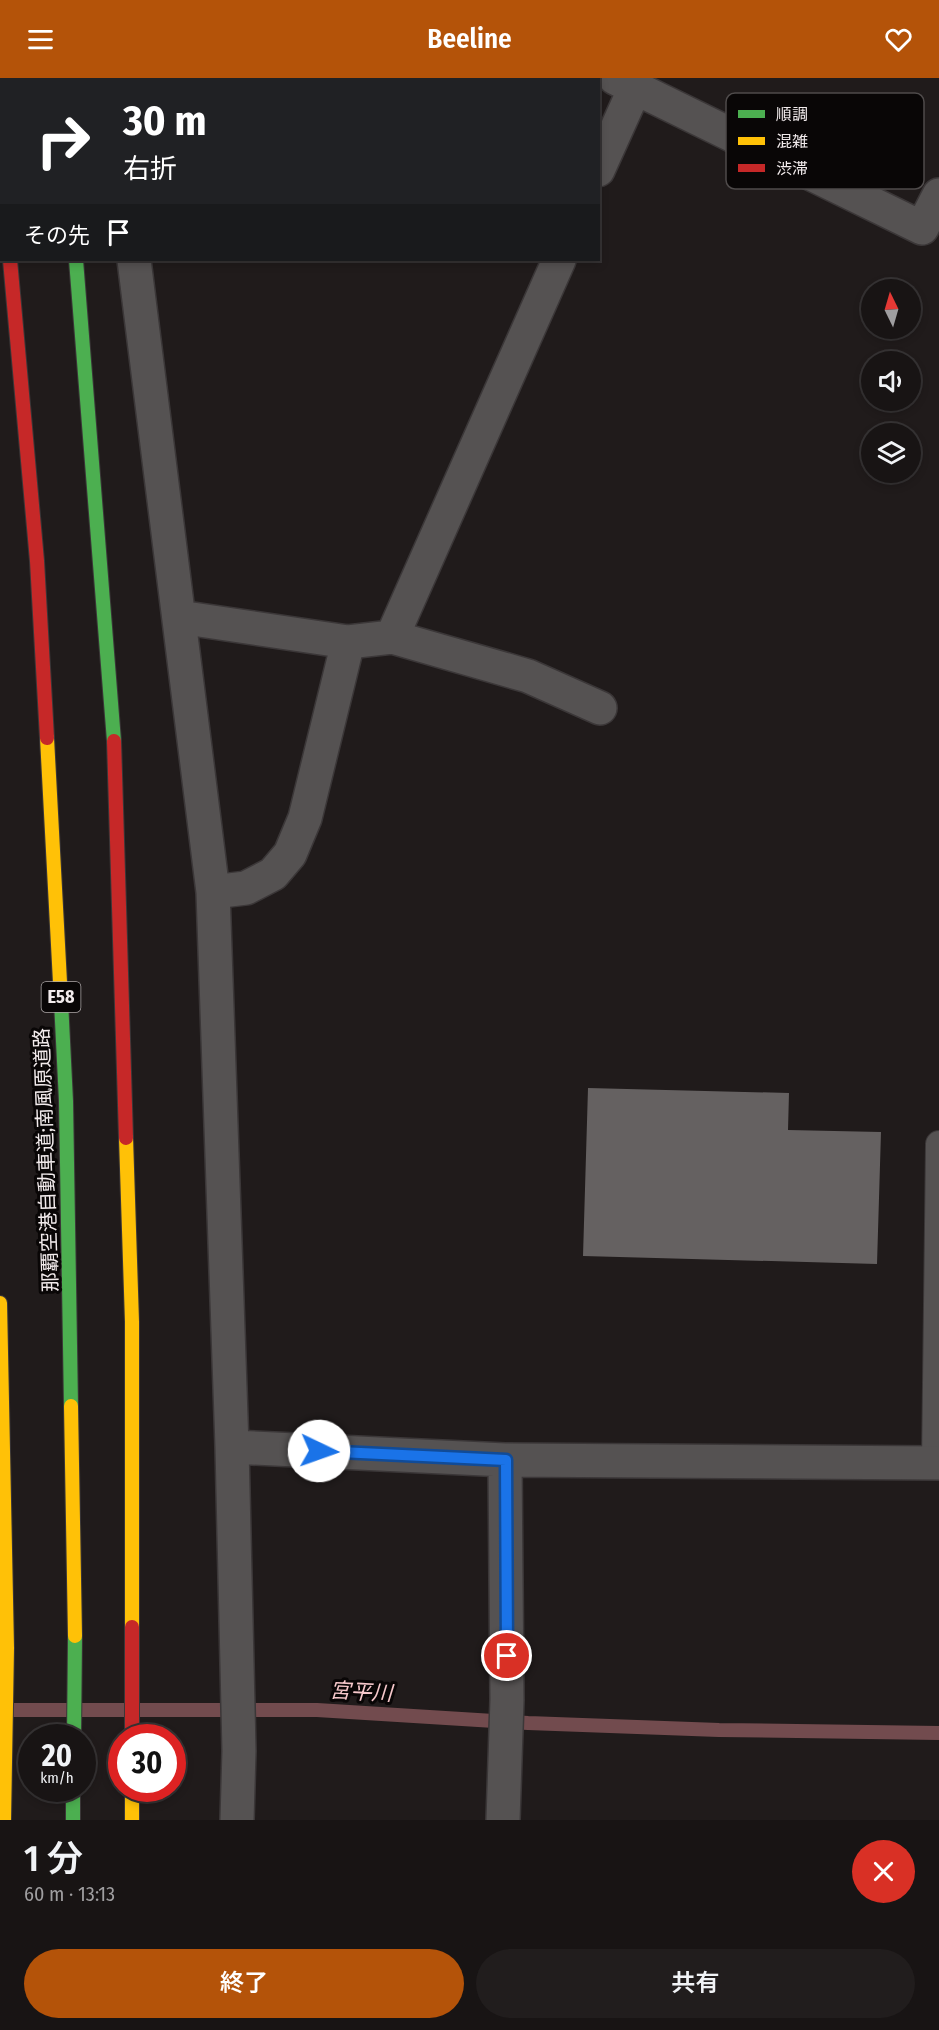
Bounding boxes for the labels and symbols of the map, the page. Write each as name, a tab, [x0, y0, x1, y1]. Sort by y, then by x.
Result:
legend	[726, 93, 924, 189]
text: 順調	[776, 105, 808, 124]
text: 混雑	[776, 132, 808, 151]
text: 渋滞	[776, 159, 808, 178]
north arrow	[861, 279, 921, 339]
road number: E58	[42, 982, 80, 1012]
street label: 那覇空港自動車道;南風原道路	[29, 1028, 63, 1292]
position arrow	[287, 1419, 351, 1483]
pin	[481, 1630, 532, 1681]
water label: 宮平川	[329, 1677, 395, 1707]
speed limit sign: 30	[108, 1724, 186, 1802]

